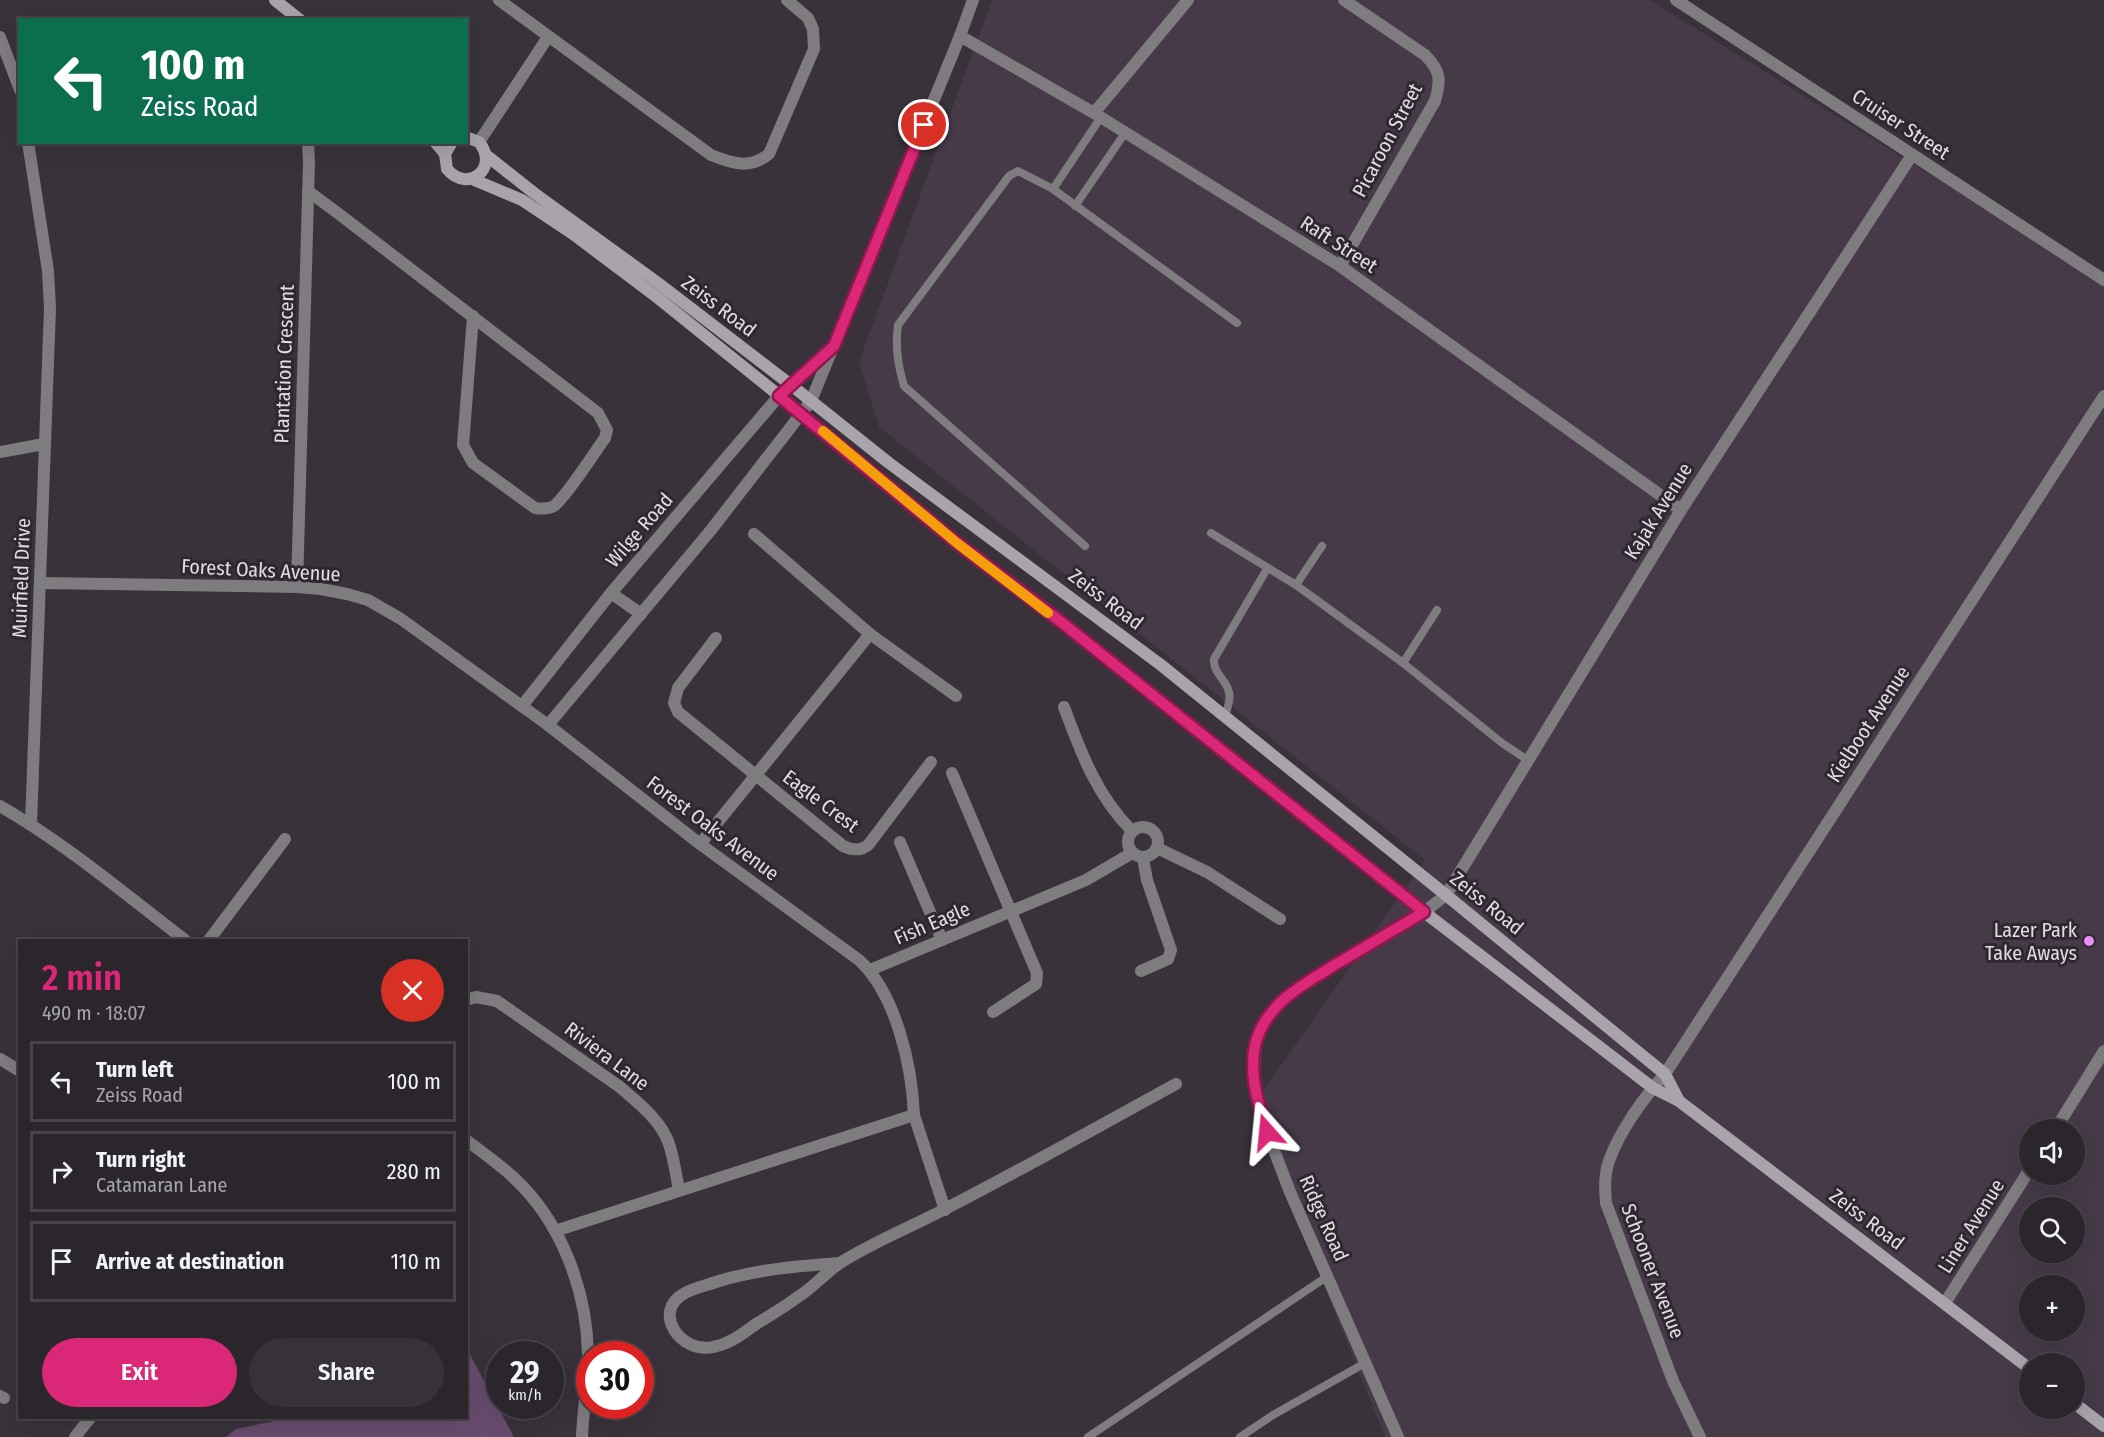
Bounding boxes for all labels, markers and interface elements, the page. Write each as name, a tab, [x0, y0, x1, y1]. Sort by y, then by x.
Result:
text: 100 m	[141, 40, 245, 90]
icon: left	[42, 42, 120, 120]
street label: Picaroon Street	[1347, 79, 1427, 201]
street label: Cruiser Street	[1848, 84, 1955, 165]
text: Zeiss Road	[141, 91, 258, 123]
pin	[898, 99, 949, 150]
icon: arrive	[907, 108, 940, 141]
street label: Raft Street	[1296, 210, 1382, 278]
street label: Zeiss Road	[677, 270, 761, 342]
street label: Plantation Crescent	[269, 284, 299, 444]
street label: Kajak Avenue	[1619, 458, 1697, 564]
street label: Wilge Road	[600, 488, 678, 572]
street label: Muirfield Drive	[7, 518, 35, 638]
street label: Forest Oaks Avenue	[181, 554, 341, 586]
street label: Zeiss Road	[1064, 563, 1148, 635]
street label: Kielboot Avenue	[1821, 661, 1915, 787]
street label: Eagle Crest	[778, 765, 864, 838]
street label: Forest Oaks Avenue	[642, 770, 784, 886]
street label: Zeiss Road	[1446, 866, 1528, 940]
street label: Fish Eagle	[890, 896, 974, 950]
place label: Lazer Park Take Aways	[1985, 918, 2078, 965]
marker: Lazer Park Take Aways	[2082, 934, 2096, 948]
text: 2 min	[42, 956, 122, 1000]
button: close	[381, 959, 444, 1022]
text: 490 m · 18:07	[42, 1001, 145, 1025]
street label: Riviera Lane	[560, 1016, 654, 1096]
text: Turn left	[96, 1056, 174, 1083]
icon: left	[45, 1065, 78, 1098]
text: 100 m	[387, 1068, 441, 1095]
text: Zeiss Road	[96, 1083, 183, 1107]
position arrow	[1235, 1100, 1299, 1164]
map controls	[2019, 1119, 2085, 1419]
button: sound	[2019, 1119, 2085, 1185]
text: Turn right	[96, 1146, 185, 1173]
icon: right	[45, 1155, 78, 1188]
text: 280 m	[387, 1158, 441, 1185]
street label: Ridge Road	[1294, 1171, 1354, 1265]
text: Catamaran Lane	[96, 1173, 227, 1197]
street label: Liner Avenue	[1933, 1175, 2009, 1277]
street label: Zeiss Road	[1825, 1183, 1909, 1255]
button: search	[2019, 1197, 2085, 1263]
street label: Schooner Avenue	[1616, 1200, 1690, 1342]
icon: arrive	[45, 1245, 78, 1278]
text: Arrive at destination	[96, 1248, 284, 1275]
text: 110 m	[391, 1248, 441, 1275]
button: +	[2019, 1275, 2085, 1341]
button: Exit	[42, 1338, 237, 1407]
button: Share	[249, 1338, 444, 1407]
speed limit sign: 30	[576, 1341, 654, 1419]
button: −	[2019, 1353, 2085, 1419]
text: 29	[510, 1355, 540, 1391]
text: km/h	[508, 1386, 542, 1404]

